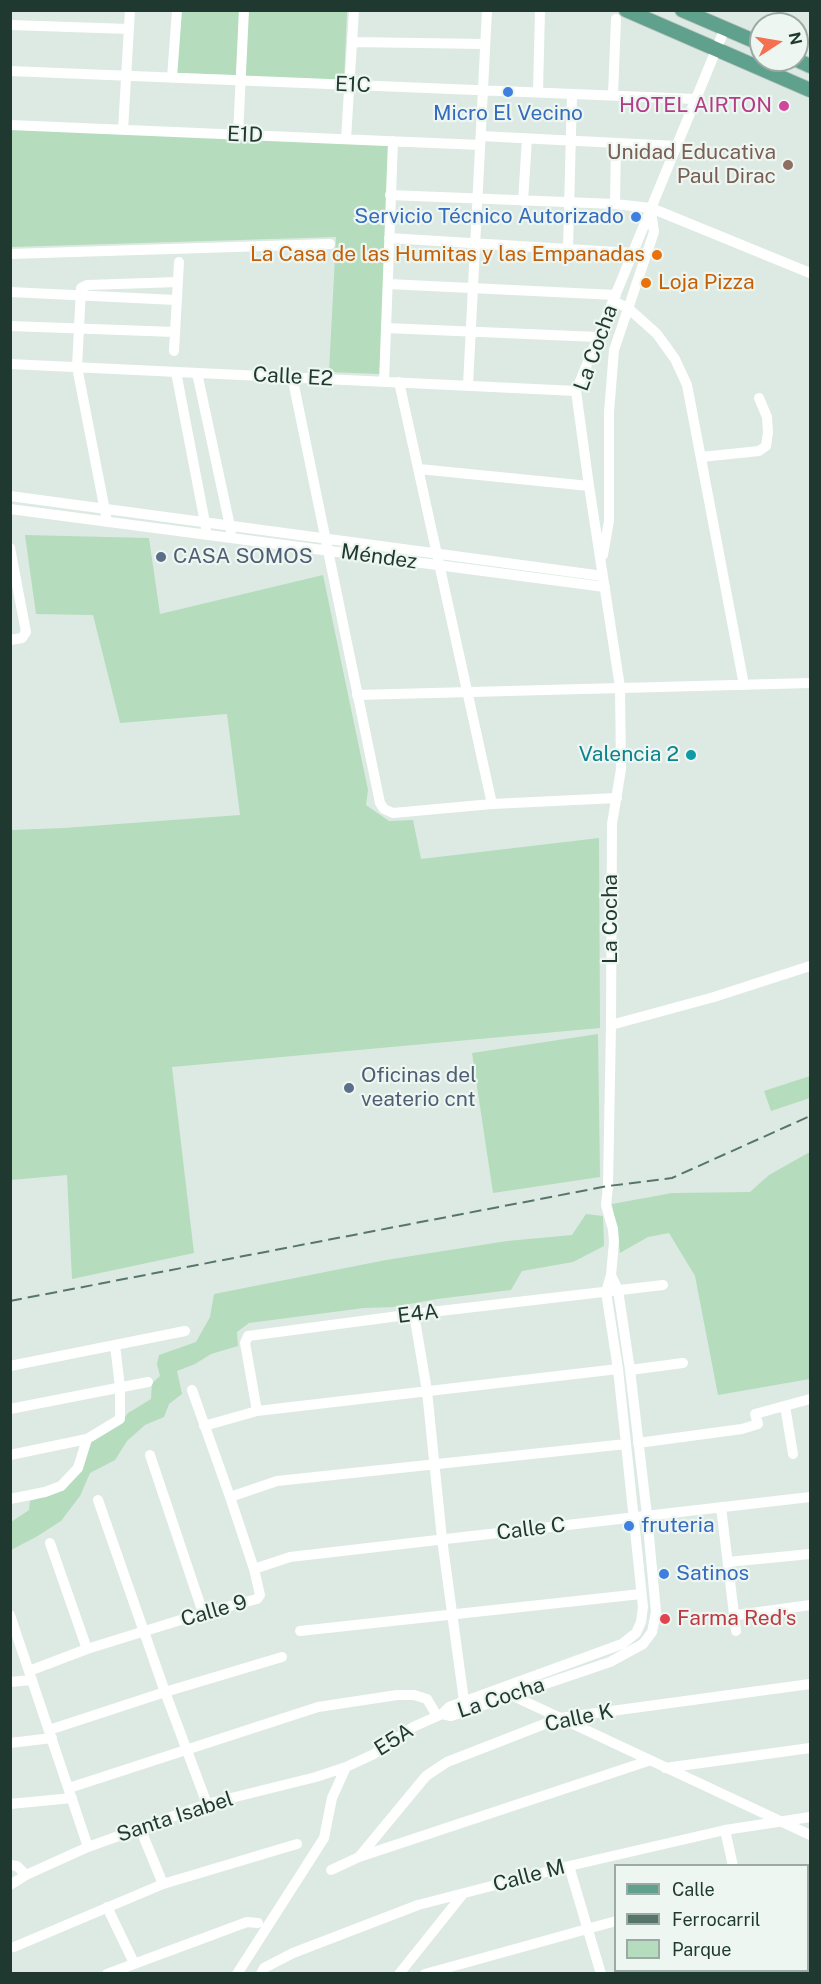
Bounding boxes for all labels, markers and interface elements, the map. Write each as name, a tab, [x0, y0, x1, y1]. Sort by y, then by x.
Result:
north arrow	[749, 12, 809, 72]
text: N	[785, 30, 806, 47]
street label: E1C	[335, 72, 371, 98]
marker: Micro El Vecino	[501, 85, 515, 99]
place label: HOTEL AIRTON	[619, 93, 772, 119]
marker: HOTEL AIRTON	[777, 99, 791, 113]
place label: Micro El Vecino	[433, 101, 583, 127]
street label: E1D	[227, 122, 263, 148]
place label: Unidad Educativa Paul Dirac	[607, 140, 776, 190]
marker: Unidad Educativa Paul Dirac	[781, 158, 795, 172]
place label: Servicio Técnico Autorizado	[354, 204, 624, 230]
marker: Servicio Técnico Autorizado	[629, 210, 643, 224]
place label: La Casa de las Humitas y las Empanadas	[250, 242, 645, 268]
marker: La Casa de las Humitas y las Empanadas	[650, 248, 664, 262]
place label: Loja Pizza	[658, 270, 754, 296]
marker: Loja Pizza	[639, 276, 653, 290]
street label: La Cocha	[569, 302, 623, 394]
street label: Calle E2	[252, 362, 334, 392]
street label: Méndez	[339, 539, 419, 575]
place label: CASA SOMOS	[173, 544, 313, 570]
marker: CASA SOMOS	[154, 550, 168, 564]
place label: Valencia 2	[579, 742, 679, 768]
marker: Valencia 2	[684, 748, 698, 762]
street label: La Cocha	[598, 874, 624, 964]
place label: Oficinas del veaterio cnt	[361, 1063, 477, 1113]
marker: Oficinas del veaterio cnt	[342, 1081, 356, 1095]
street label: E4A	[396, 1299, 440, 1329]
street label: Calle C	[495, 1512, 567, 1546]
place label: fruteria	[641, 1513, 715, 1539]
marker: fruteria	[622, 1519, 636, 1533]
place label: Satinos	[676, 1561, 749, 1587]
marker: Satinos	[657, 1567, 671, 1581]
street label: Calle 9	[178, 1590, 250, 1632]
place label: Farma Red's	[677, 1606, 796, 1632]
marker: Farma Red's	[658, 1612, 672, 1626]
street label: La Cocha	[454, 1672, 548, 1724]
street label: Calle K	[543, 1698, 615, 1738]
street label: E5A	[370, 1718, 418, 1762]
street label: Santa Isabel	[114, 1786, 236, 1848]
street label: Calle M	[490, 1854, 568, 1898]
legend	[614, 1864, 809, 1972]
text: Calle	[672, 1879, 715, 1900]
text: Ferrocarril	[672, 1909, 760, 1930]
text: Parque	[672, 1939, 732, 1960]

